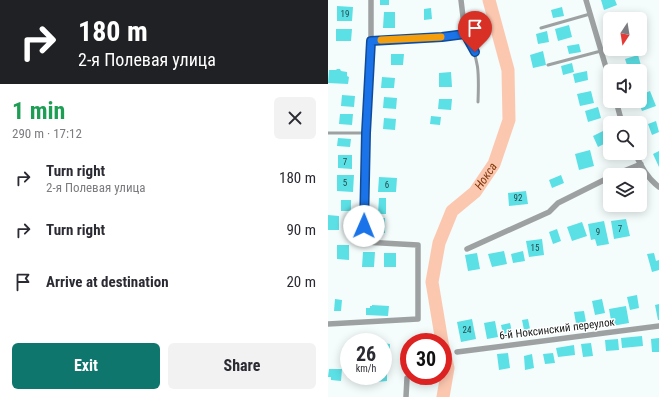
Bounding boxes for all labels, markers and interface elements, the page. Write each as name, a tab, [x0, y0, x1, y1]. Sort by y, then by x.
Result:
house number: 19	[341, 9, 349, 19]
pin	[458, 11, 492, 52]
north arrow	[603, 12, 647, 56]
map controls	[603, 12, 647, 212]
text: 180 m	[78, 15, 148, 48]
icon: right	[12, 16, 64, 68]
icon: arrive	[464, 17, 486, 39]
text: 2-я Полевая улица	[78, 49, 216, 70]
button: sound	[603, 64, 647, 108]
text: 1 min	[12, 97, 65, 125]
button: close	[274, 97, 316, 139]
button: search	[603, 116, 647, 160]
text: 290 m · 17:12	[12, 126, 82, 141]
house number: 7	[343, 157, 348, 167]
water label: Нокса	[472, 160, 500, 192]
text: Turn right	[46, 162, 105, 180]
icon: right	[12, 167, 34, 189]
button: layers	[603, 168, 647, 212]
text: 180 m	[279, 169, 316, 187]
house number: 5	[343, 178, 348, 188]
text: 2-я Полевая улица	[46, 180, 146, 195]
house number: 6	[385, 180, 389, 190]
house number: 92	[514, 193, 523, 203]
position arrow	[343, 205, 385, 247]
icon: right	[12, 219, 34, 241]
text: Turn right	[46, 221, 105, 239]
text: 90 m	[286, 221, 316, 239]
house number: 7	[618, 224, 623, 234]
house number: 9	[596, 227, 600, 237]
house number: 15	[531, 243, 540, 253]
icon: arrive	[12, 271, 34, 293]
text: Arrive at destination	[46, 273, 169, 291]
text: 20 m	[286, 273, 316, 291]
street label: 6-й Ноксинский переулок	[499, 315, 616, 343]
house number: 24	[463, 325, 472, 335]
speed limit sign: 30	[400, 333, 452, 385]
text: 26	[356, 342, 376, 366]
button: Exit	[12, 343, 160, 389]
button: Share	[168, 343, 316, 389]
text: km/h	[356, 363, 376, 374]

